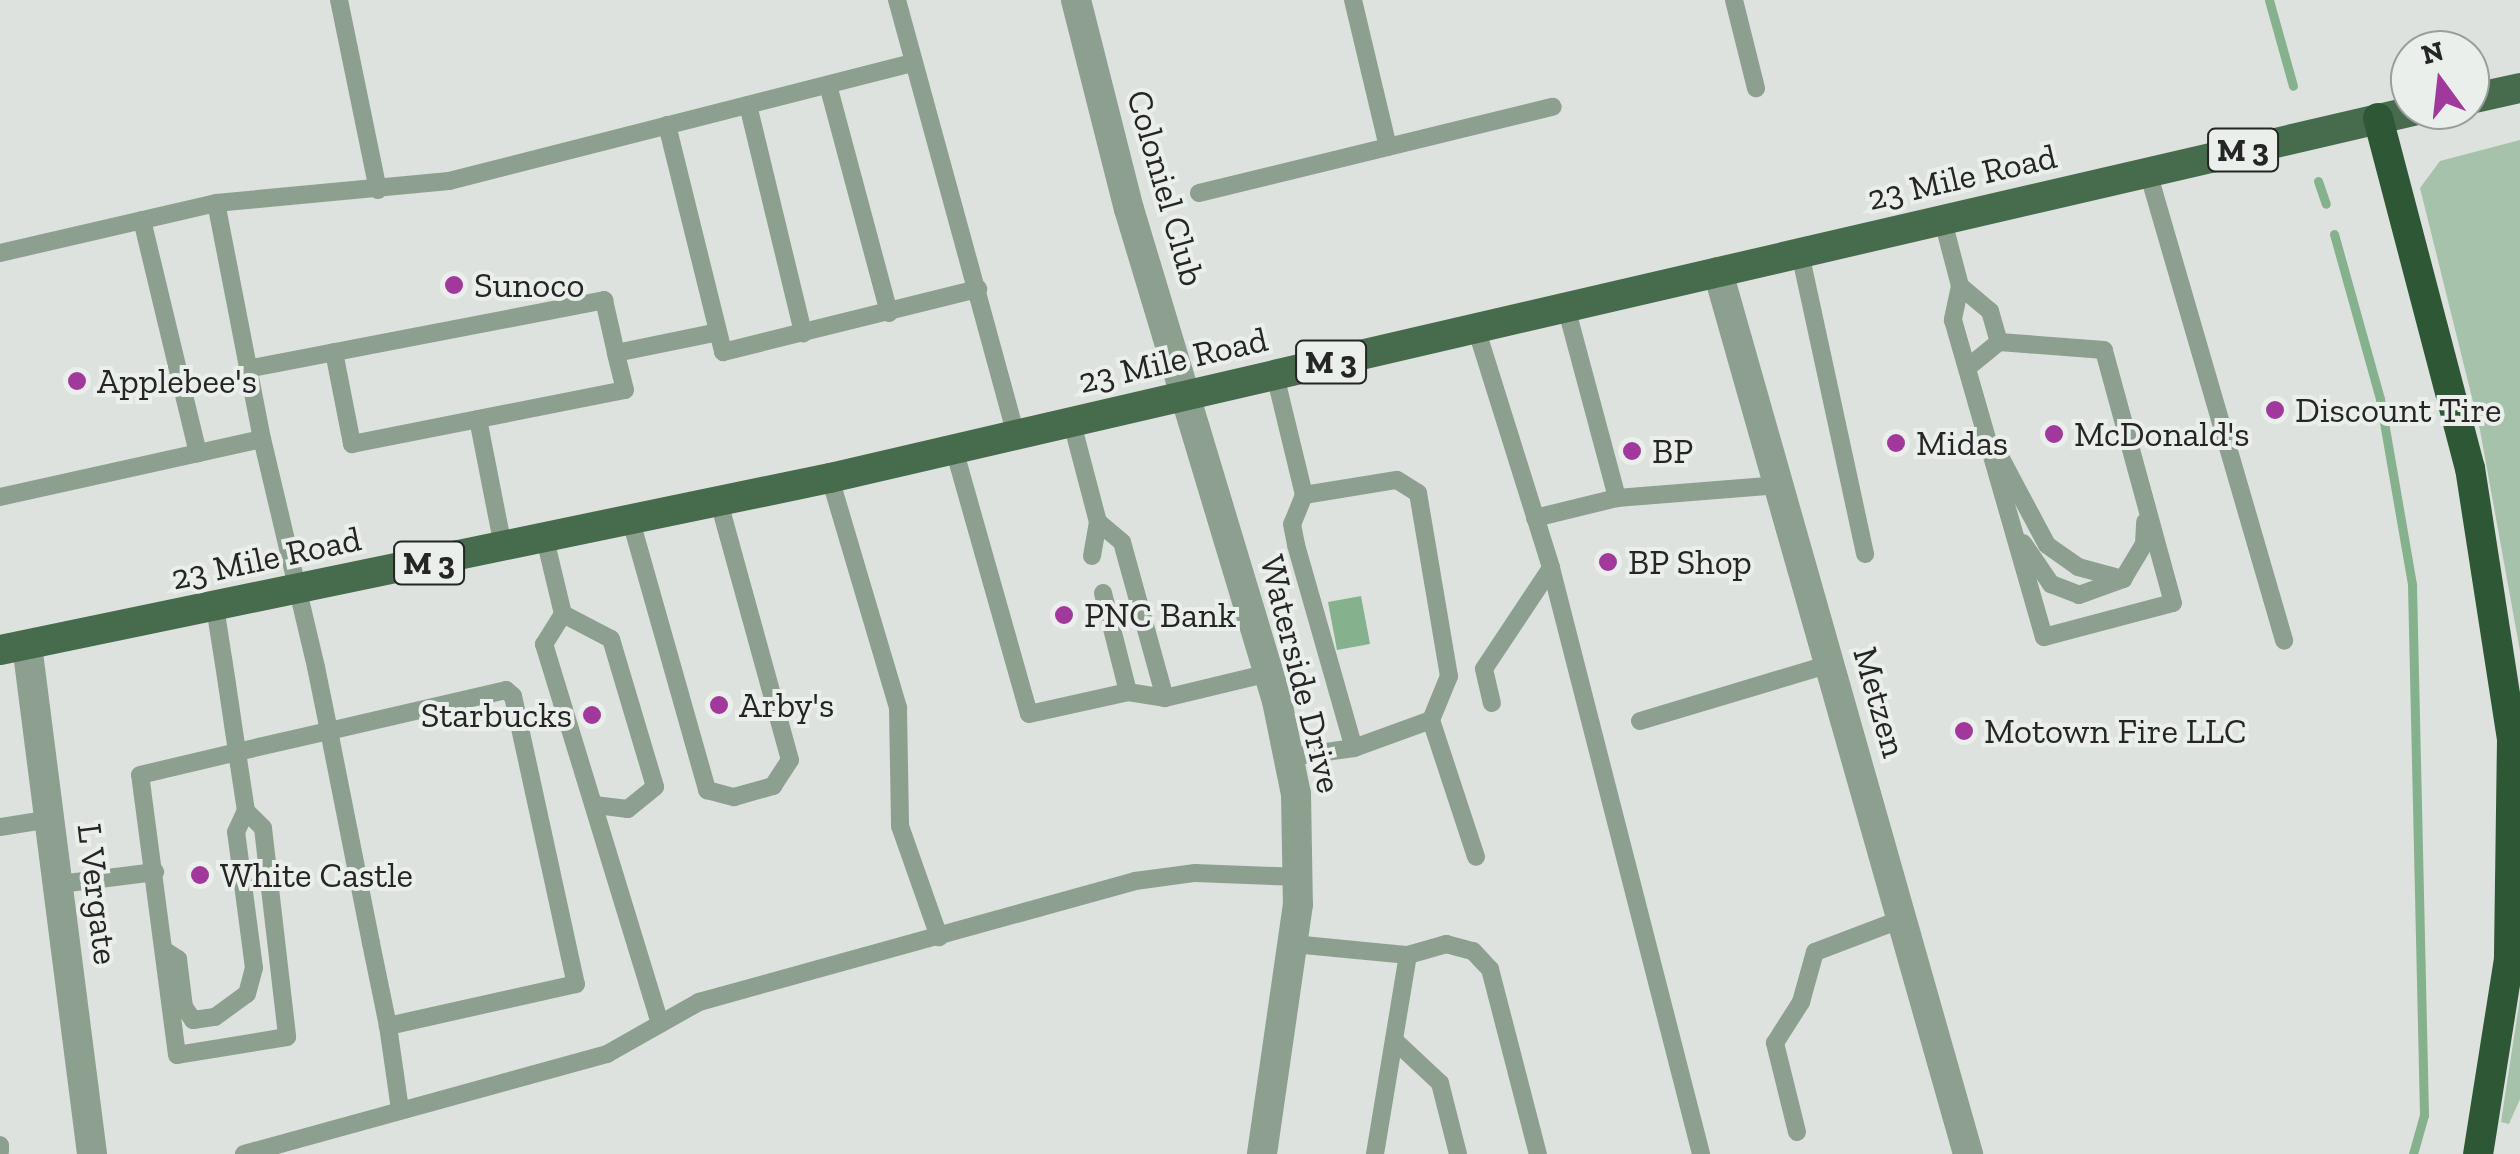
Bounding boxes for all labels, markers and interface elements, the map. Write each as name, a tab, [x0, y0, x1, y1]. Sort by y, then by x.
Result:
north arrow	[2390, 30, 2490, 130]
text: N	[2418, 34, 2447, 71]
street label: Coloniel Club	[1118, 85, 1214, 291]
road number: M 3	[2206, 123, 2280, 177]
street label: 23 Mile Road	[1863, 135, 2061, 219]
place label: Sunoco	[474, 264, 584, 306]
marker: Sunoco	[443, 274, 465, 296]
street label: 23 Mile Road	[1074, 318, 1272, 402]
road number: M 3	[1294, 335, 1368, 389]
place label: Applebee's	[97, 360, 257, 402]
marker: Applebee's	[66, 370, 88, 392]
place label: Discount Tire	[2295, 389, 2502, 431]
marker: Discount Tire	[2264, 399, 2286, 421]
place label: McDonald's	[2074, 413, 2250, 455]
place label: Midas	[1916, 422, 2008, 464]
marker: McDonald's	[2043, 423, 2065, 445]
place label: BP	[1652, 430, 1693, 472]
marker: Midas	[1885, 432, 1907, 454]
marker: BP	[1621, 440, 1643, 462]
street label: 23 Mile Road	[167, 517, 365, 599]
road number: M 3	[392, 536, 466, 590]
place label: BP Shop	[1628, 541, 1753, 583]
street label: Waterside Drive	[1251, 551, 1351, 797]
marker: BP Shop	[1597, 551, 1619, 573]
place label: PNC Bank	[1084, 594, 1236, 636]
marker: PNC Bank	[1053, 604, 1075, 626]
street label: Metzen	[1844, 642, 1916, 762]
place label: Arby's	[739, 684, 834, 726]
place label: Starbucks	[421, 694, 572, 736]
marker: Arby's	[708, 694, 730, 716]
marker: Starbucks	[581, 704, 603, 726]
place label: Motown Fire LLC	[1984, 710, 2247, 752]
marker: Motown Fire LLC	[1953, 720, 1975, 742]
street label: L Vergate	[68, 820, 128, 968]
place label: White Castle	[220, 854, 413, 896]
marker: White Castle	[189, 864, 211, 886]

